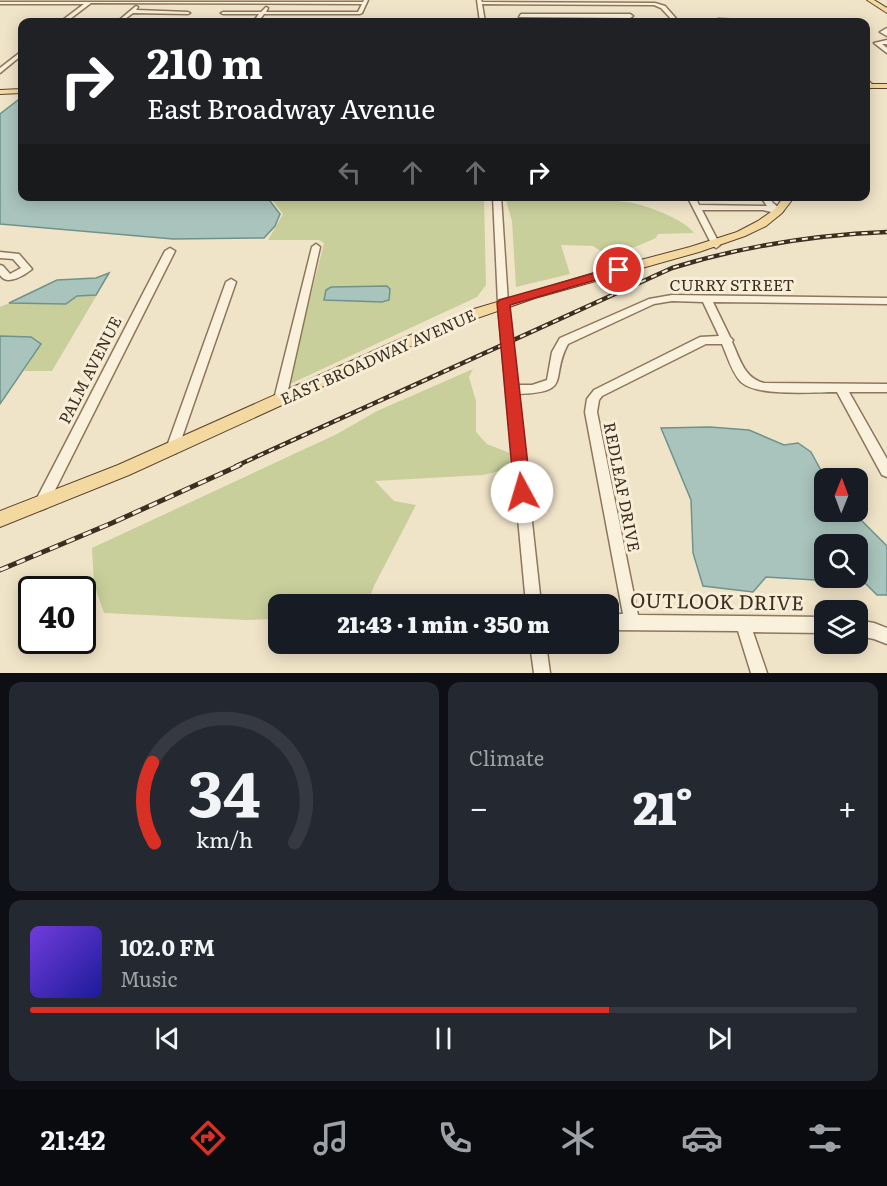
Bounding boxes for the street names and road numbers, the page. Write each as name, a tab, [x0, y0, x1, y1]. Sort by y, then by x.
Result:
street label: CURRY STREET	[670, 272, 795, 296]
street label: EAST BROADWAY AVENUE	[276, 302, 479, 410]
street label: PALM AVENUE	[52, 311, 127, 428]
street label: REDLEAF DRIVE	[599, 420, 647, 554]
street label: OUTLOOK DRIVE	[630, 583, 804, 617]

